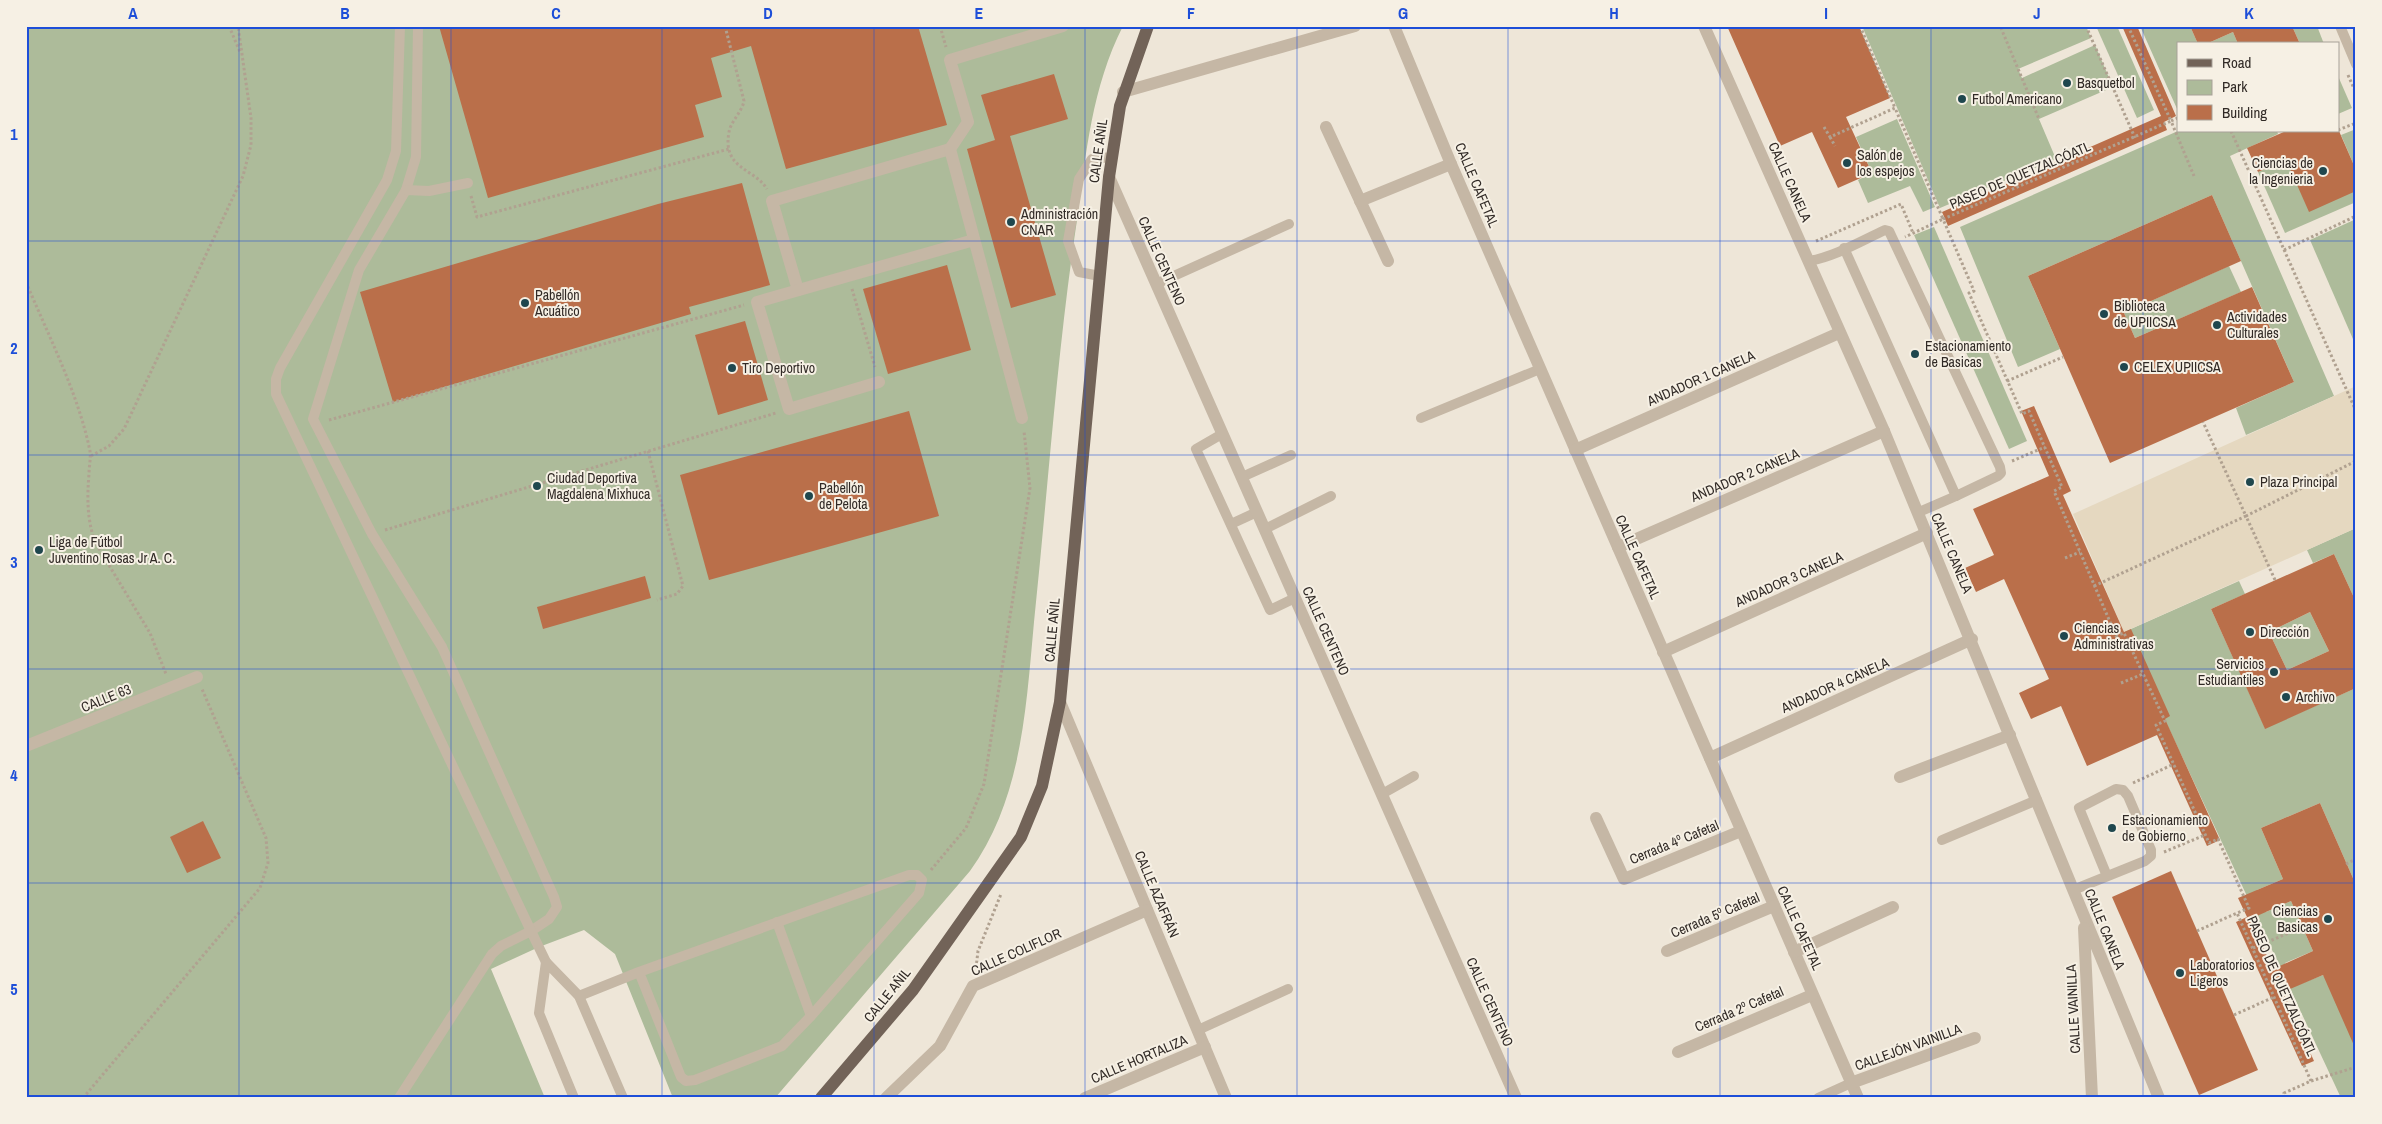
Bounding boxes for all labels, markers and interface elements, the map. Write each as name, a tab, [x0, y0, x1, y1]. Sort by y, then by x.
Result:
text: A	[128, 2, 138, 24]
text: B	[340, 2, 350, 24]
text: C	[551, 2, 561, 24]
text: D	[763, 2, 773, 24]
text: E	[975, 2, 984, 24]
text: F	[1187, 2, 1195, 24]
text: G	[1398, 2, 1408, 24]
text: H	[1609, 2, 1619, 24]
text: I	[1824, 2, 1828, 24]
text: J	[2033, 2, 2041, 24]
text: K	[2244, 2, 2254, 24]
legend	[2177, 42, 2340, 132]
text: Road	[2222, 52, 2251, 73]
place label: Basquetbol	[2077, 74, 2134, 92]
text: Park	[2222, 76, 2248, 97]
marker: Basquetbol	[2061, 77, 2073, 89]
place label: Futbol Americano	[1972, 90, 2062, 108]
marker: Futbol Americano	[1956, 93, 1968, 105]
text: Building	[2222, 102, 2267, 123]
street label: CALLE AÑIL	[1085, 117, 1111, 184]
text: 1	[10, 123, 18, 145]
street label: PASEO DE QUETZALCÓATL	[1947, 137, 2094, 213]
street label: CALLE CANELA	[1764, 139, 1816, 225]
street label: CALLE CAFETAL	[1451, 140, 1503, 231]
place label: Salón de los espejos	[1857, 146, 1915, 180]
place label: Ciencias de la Ingenieria	[2249, 154, 2314, 188]
marker: Salón de los espejos	[1841, 157, 1853, 169]
marker: Ciencias de la Ingenieria	[2317, 165, 2329, 177]
place label: Administración CNAR	[1020, 205, 1098, 239]
street label: CALLE CENTENO	[1134, 214, 1190, 308]
marker: Administración CNAR	[1005, 216, 1017, 228]
place label: Pabellón Acuático	[534, 286, 580, 320]
marker: Pabellón Acuático	[519, 297, 531, 309]
place label: Biblioteca de UPIICSA	[2114, 297, 2176, 331]
marker: Biblioteca de UPIICSA	[2098, 308, 2110, 320]
place label: Actividades Culturales	[2226, 308, 2287, 342]
marker: Actividades Culturales	[2211, 319, 2223, 331]
text: 2	[10, 337, 18, 359]
place label: Estacionamiento de Basicas	[1925, 337, 2011, 371]
street label: ANDADOR 1 CANELA	[1643, 346, 1758, 410]
marker: Estacionamiento de Basicas	[1909, 348, 1921, 360]
place label: CELEX UPIICSA	[2134, 358, 2221, 376]
place label: Tiro Deportivo	[742, 359, 815, 377]
marker: CELEX UPIICSA	[2118, 361, 2130, 373]
marker: Tiro Deportivo	[726, 362, 738, 374]
street label: ANDADOR 2 CANELA	[1687, 444, 1802, 506]
place label: Ciudad Deportiva Magdalena Mixhuca	[547, 469, 651, 503]
place label: Plaza Principal	[2260, 473, 2337, 491]
marker: Plaza Principal	[2244, 476, 2256, 488]
place label: Pabellón de Pelota	[819, 479, 868, 513]
marker: Ciudad Deportiva Magdalena Mixhuca	[531, 480, 543, 492]
marker: Pabellón de Pelota	[803, 490, 815, 502]
street label: CALLE CANELA	[1927, 510, 1977, 596]
street label: CALLE CAFETAL	[1611, 512, 1665, 603]
place label: Liga de Fútbol Juventino Rosas Jr A. C.	[49, 533, 175, 567]
marker: Liga de Fútbol Juventino Rosas Jr A. C.	[33, 544, 45, 556]
street label: ANDADOR 3 CANELA	[1731, 547, 1846, 611]
text: 3	[10, 551, 18, 573]
street label: CALLE CENTENO	[1298, 584, 1354, 678]
street label: CALLE AÑIL	[1040, 597, 1064, 663]
place label: Ciencias Administrativas	[2073, 619, 2154, 653]
place label: Dirección	[2260, 623, 2309, 641]
marker: Dirección	[2244, 626, 2256, 638]
marker: Ciencias Administrativas	[2058, 630, 2070, 642]
street label: ANDADOR 4 CANELA	[1777, 653, 1892, 717]
place label: Servicios Estudiantiles	[2198, 655, 2264, 689]
marker: Servicios Estudiantiles	[2268, 666, 2280, 678]
street label: CALLE 63	[78, 680, 134, 716]
place label: Archivo	[2295, 688, 2335, 706]
marker: Archivo	[2280, 691, 2292, 703]
text: 4	[10, 764, 18, 786]
place label: Estacionamiento de Gobierno	[2122, 811, 2208, 845]
street label: Cerrada 4º Cafetal	[1627, 816, 1721, 868]
marker: Estacionamiento de Gobierno	[2106, 822, 2118, 834]
street label: CALLE AZAFRÁN	[1131, 848, 1183, 940]
street label: CALLE CAFETAL	[1773, 883, 1827, 974]
street label: CALLE CANELA	[2081, 886, 2129, 972]
street label: Cerrada 5º Cafetal	[1668, 888, 1762, 942]
place label: Ciencias Basicas	[2273, 902, 2318, 936]
street label: PASEO DE QUETZALCÓATL	[2243, 913, 2321, 1059]
marker: Ciencias Basicas	[2322, 913, 2334, 925]
street label: CALLE COLIFLOR	[968, 924, 1064, 980]
street label: CALLE CENTENO	[1462, 955, 1518, 1049]
place label: Laboratorios Ligeros	[2190, 956, 2255, 990]
street label: CALLE AÑIL	[860, 964, 915, 1026]
street label: CALLE VAINILLA	[2062, 964, 2084, 1054]
marker: Laboratorios Ligeros	[2174, 967, 2186, 979]
text: 5	[10, 978, 18, 1000]
street label: Cerrada 2º Cafetal	[1692, 982, 1786, 1036]
street label: CALLEJÓN VAINILLA	[1852, 1019, 1964, 1075]
street label: CALLE HORTALIZA	[1088, 1030, 1190, 1087]

